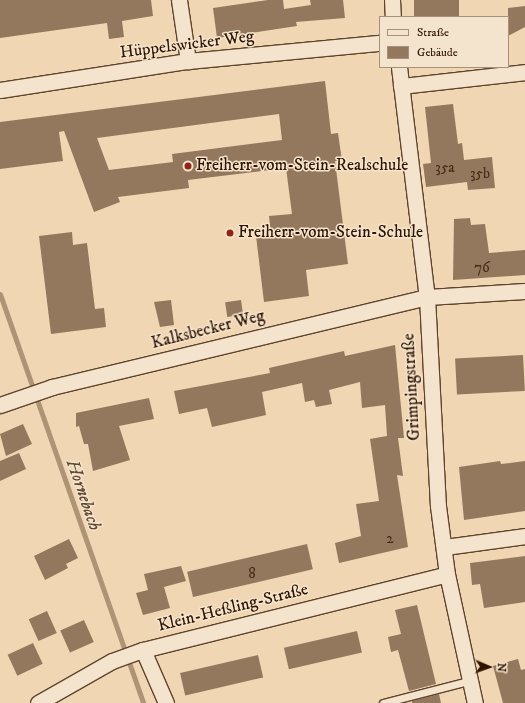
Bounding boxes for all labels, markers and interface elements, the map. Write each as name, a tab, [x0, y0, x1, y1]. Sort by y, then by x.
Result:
legend	[379, 16, 509, 68]
text: Straße	[417, 25, 449, 40]
street label: Hüppelswicker Weg	[119, 27, 255, 63]
text: Gebäude	[417, 45, 458, 60]
place label: Freiherr-vom-Stein-Realschule	[196, 156, 408, 176]
house number: 35a	[435, 159, 455, 177]
marker: Freiherr-vom-Stein-Realschule	[183, 161, 193, 171]
house number: 35b	[470, 165, 490, 183]
place label: Freiherr-vom-Stein-Schule	[238, 223, 423, 243]
marker: Freiherr-vom-Stein-Schule	[225, 228, 235, 238]
house number: 76	[474, 259, 490, 277]
street label: Kalksbecker Weg	[149, 306, 267, 354]
street label: Grimpingstraße	[399, 333, 425, 441]
water label: Hornebach	[61, 457, 105, 533]
house number: 2	[386, 530, 394, 548]
house number: 8	[248, 565, 256, 583]
street label: Klein-Heßling-Straße	[156, 579, 310, 637]
north arrow	[469, 647, 509, 687]
text: N	[494, 663, 508, 672]

